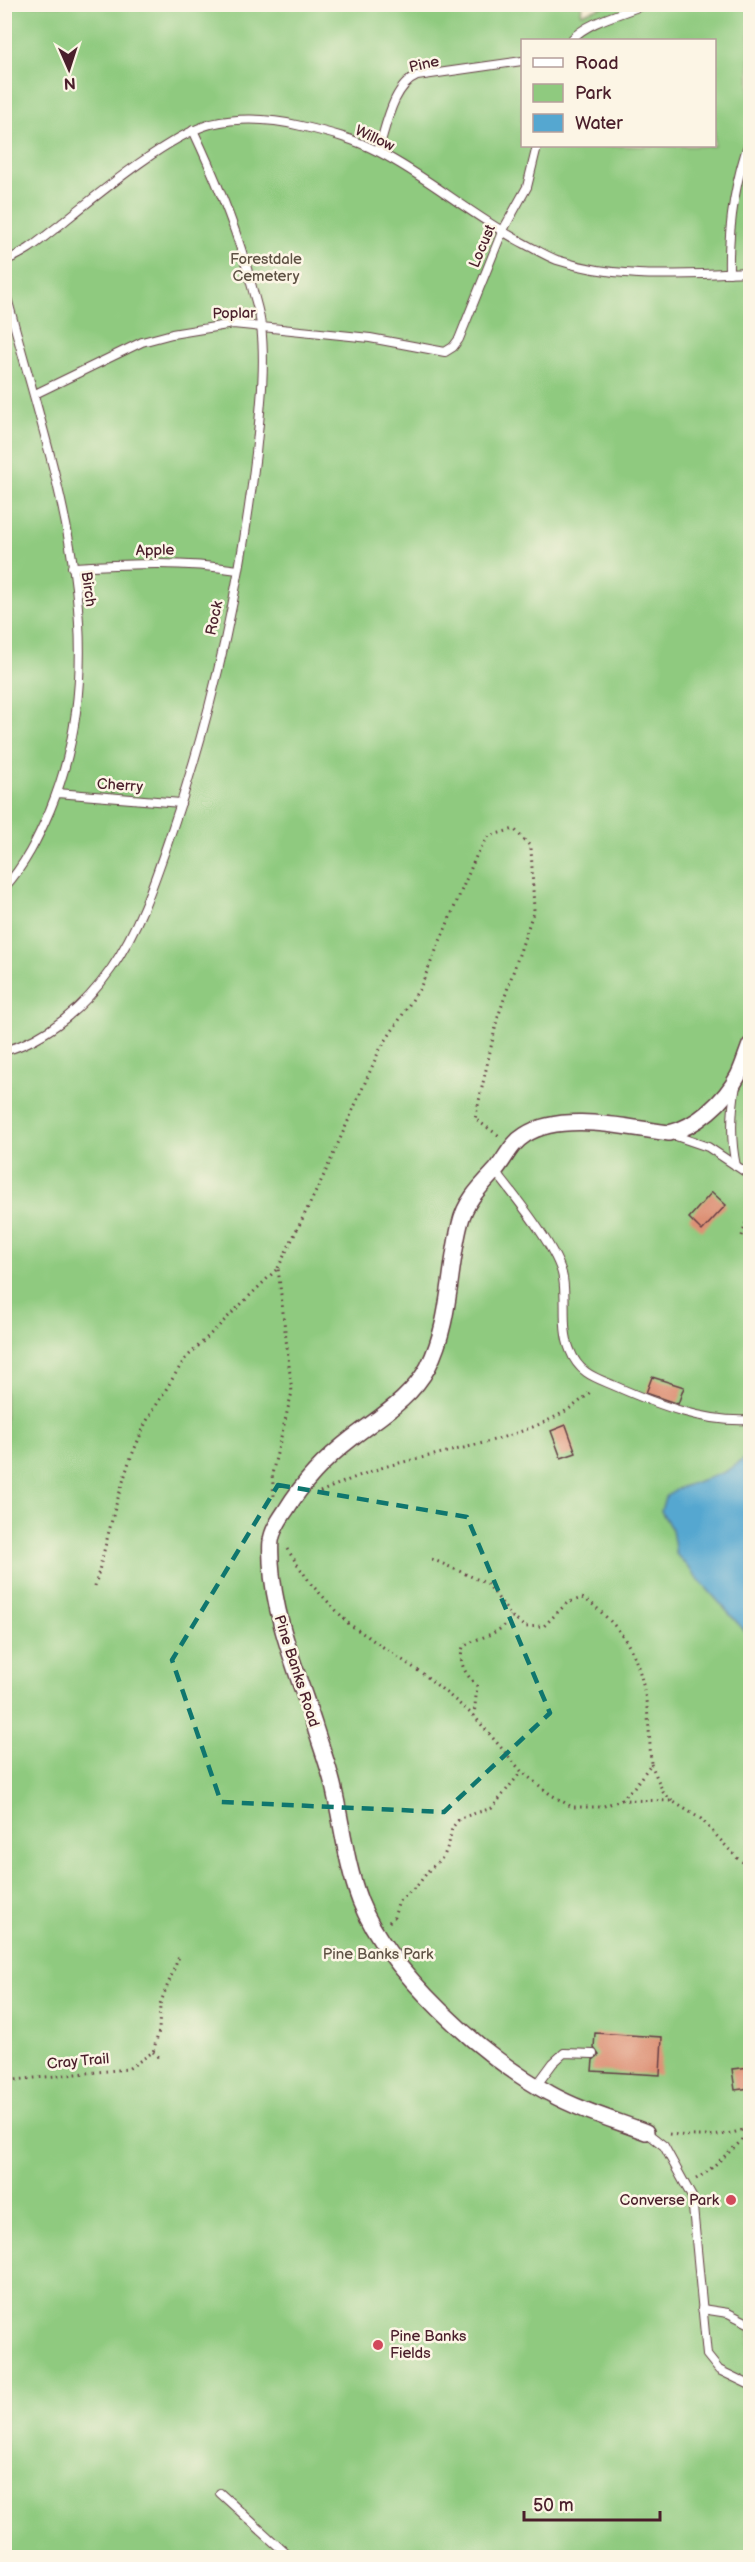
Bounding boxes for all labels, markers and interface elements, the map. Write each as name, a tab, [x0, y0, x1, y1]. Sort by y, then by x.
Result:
north arrow	[39, 39, 99, 99]
legend	[521, 39, 716, 147]
street label: Pine	[407, 52, 441, 77]
text: Road	[575, 53, 619, 74]
text: N	[63, 73, 76, 92]
text: Park	[575, 83, 611, 104]
text: Water	[575, 113, 623, 134]
street label: Willow	[352, 121, 398, 156]
street label: Locust	[465, 221, 500, 271]
park label: Forestdale Cemetery	[230, 250, 302, 286]
street label: Poplar	[212, 304, 256, 323]
street label: Apple	[135, 541, 175, 560]
street label: Birch	[77, 570, 100, 608]
street label: Rock	[202, 599, 228, 637]
street label: Cherry	[96, 774, 144, 797]
street label: Pine Banks Road	[269, 1613, 324, 1730]
park label: Pine Banks Park	[323, 1945, 434, 1964]
street label: Cray Trail	[46, 2049, 110, 2074]
place label: Converse Park	[620, 2191, 720, 2210]
marker: Converse Park	[724, 2193, 738, 2207]
place label: Pine Banks Fields	[390, 2327, 467, 2363]
marker: Pine Banks Fields	[371, 2338, 385, 2352]
scale bar	[524, 2484, 660, 2522]
text: 50 m	[533, 2495, 574, 2516]

